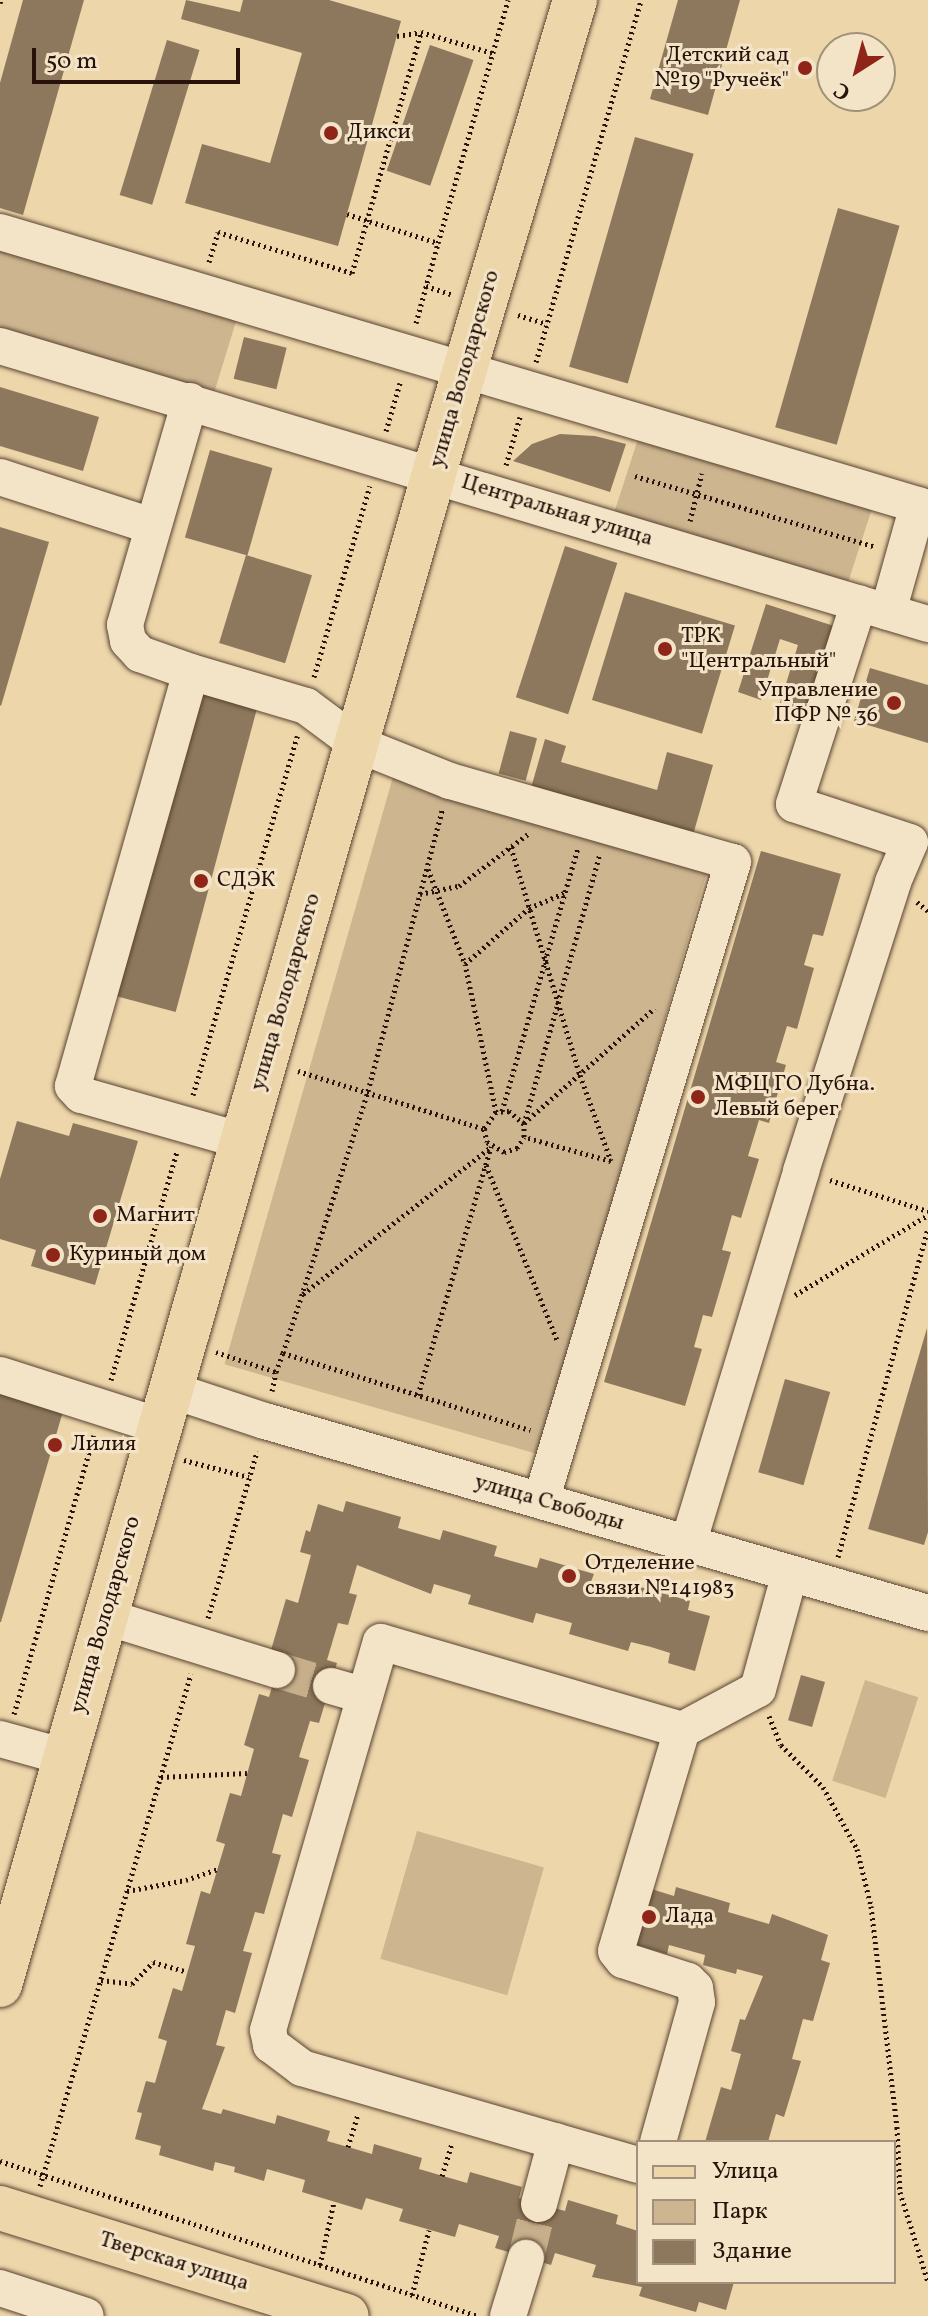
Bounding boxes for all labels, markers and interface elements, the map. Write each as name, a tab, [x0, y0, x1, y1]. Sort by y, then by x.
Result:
scale bar	[36, 32, 244, 82]
north arrow	[816, 32, 896, 112]
place label: Детский сад №19 "Ручеёк"	[655, 42, 789, 94]
text: 50 m	[46, 45, 98, 79]
marker: Детский сад №19 "Ручеёк"	[796, 59, 814, 77]
text: С	[828, 74, 858, 107]
place label: Дикси	[347, 120, 411, 146]
marker: Дикси	[322, 124, 340, 142]
street label: улица Володарского	[424, 267, 506, 471]
street label: Центральная улица	[458, 469, 656, 553]
place label: ТРК "Центральный"	[681, 623, 836, 674]
marker: ТРК "Центральный"	[656, 640, 674, 658]
place label: Управление ПФР № 36	[758, 677, 878, 728]
marker: Управление ПФР № 36	[885, 694, 903, 712]
place label: СДЭК	[217, 868, 275, 894]
marker: СДЭК	[192, 872, 210, 890]
street label: улица Володарского	[245, 890, 327, 1094]
place label: МФЦ ГО Дубна. Левый берег	[714, 1071, 875, 1122]
marker: МФЦ ГО Дубна. Левый берег	[689, 1088, 707, 1106]
place label: Магнит	[116, 1203, 195, 1229]
marker: Магнит	[91, 1207, 109, 1225]
place label: Куриный дом	[69, 1242, 206, 1268]
marker: Куриный дом	[44, 1246, 62, 1264]
place label: Лилия	[71, 1432, 136, 1458]
marker: Лилия	[46, 1436, 64, 1454]
street label: улица Свободы	[471, 1469, 627, 1537]
street label: улица Володарского	[65, 1513, 147, 1717]
place label: Отделение связи №141983	[585, 1550, 734, 1602]
marker: Отделение связи №141983	[560, 1567, 578, 1585]
place label: Лада	[665, 1904, 714, 1930]
marker: Лада	[640, 1908, 658, 1926]
legend	[636, 2140, 896, 2284]
text: Улица	[712, 2155, 779, 2189]
text: Парк	[712, 2195, 768, 2229]
street label: Тверская улица	[96, 2227, 252, 2297]
text: Здание	[712, 2235, 792, 2269]

